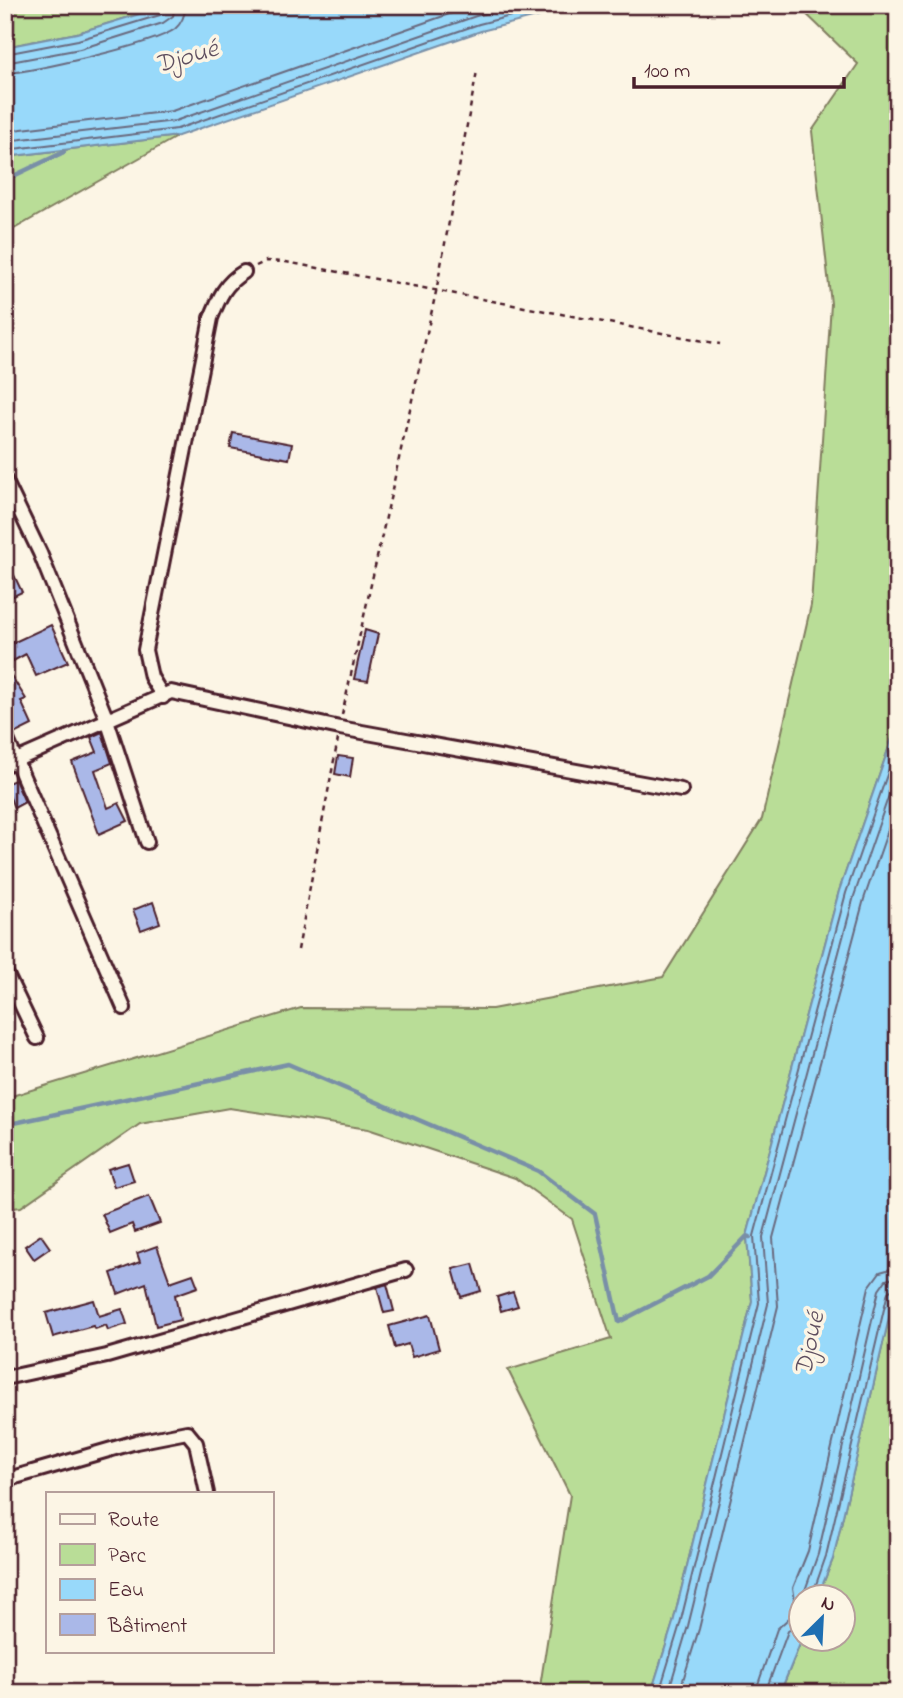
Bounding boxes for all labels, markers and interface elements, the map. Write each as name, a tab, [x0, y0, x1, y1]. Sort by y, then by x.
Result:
water label: Djoué	[151, 31, 224, 85]
scale bar	[634, 46, 844, 90]
text: 100 m	[644, 57, 690, 87]
water label: Djoué	[786, 1307, 837, 1379]
legend	[46, 1492, 273, 1652]
text: Route	[108, 1506, 160, 1536]
text: Parc	[108, 1542, 147, 1572]
text: Eau	[108, 1576, 144, 1606]
north arrow	[788, 1582, 858, 1652]
text: N	[817, 1590, 839, 1620]
text: Bâtiment	[107, 1612, 187, 1642]

